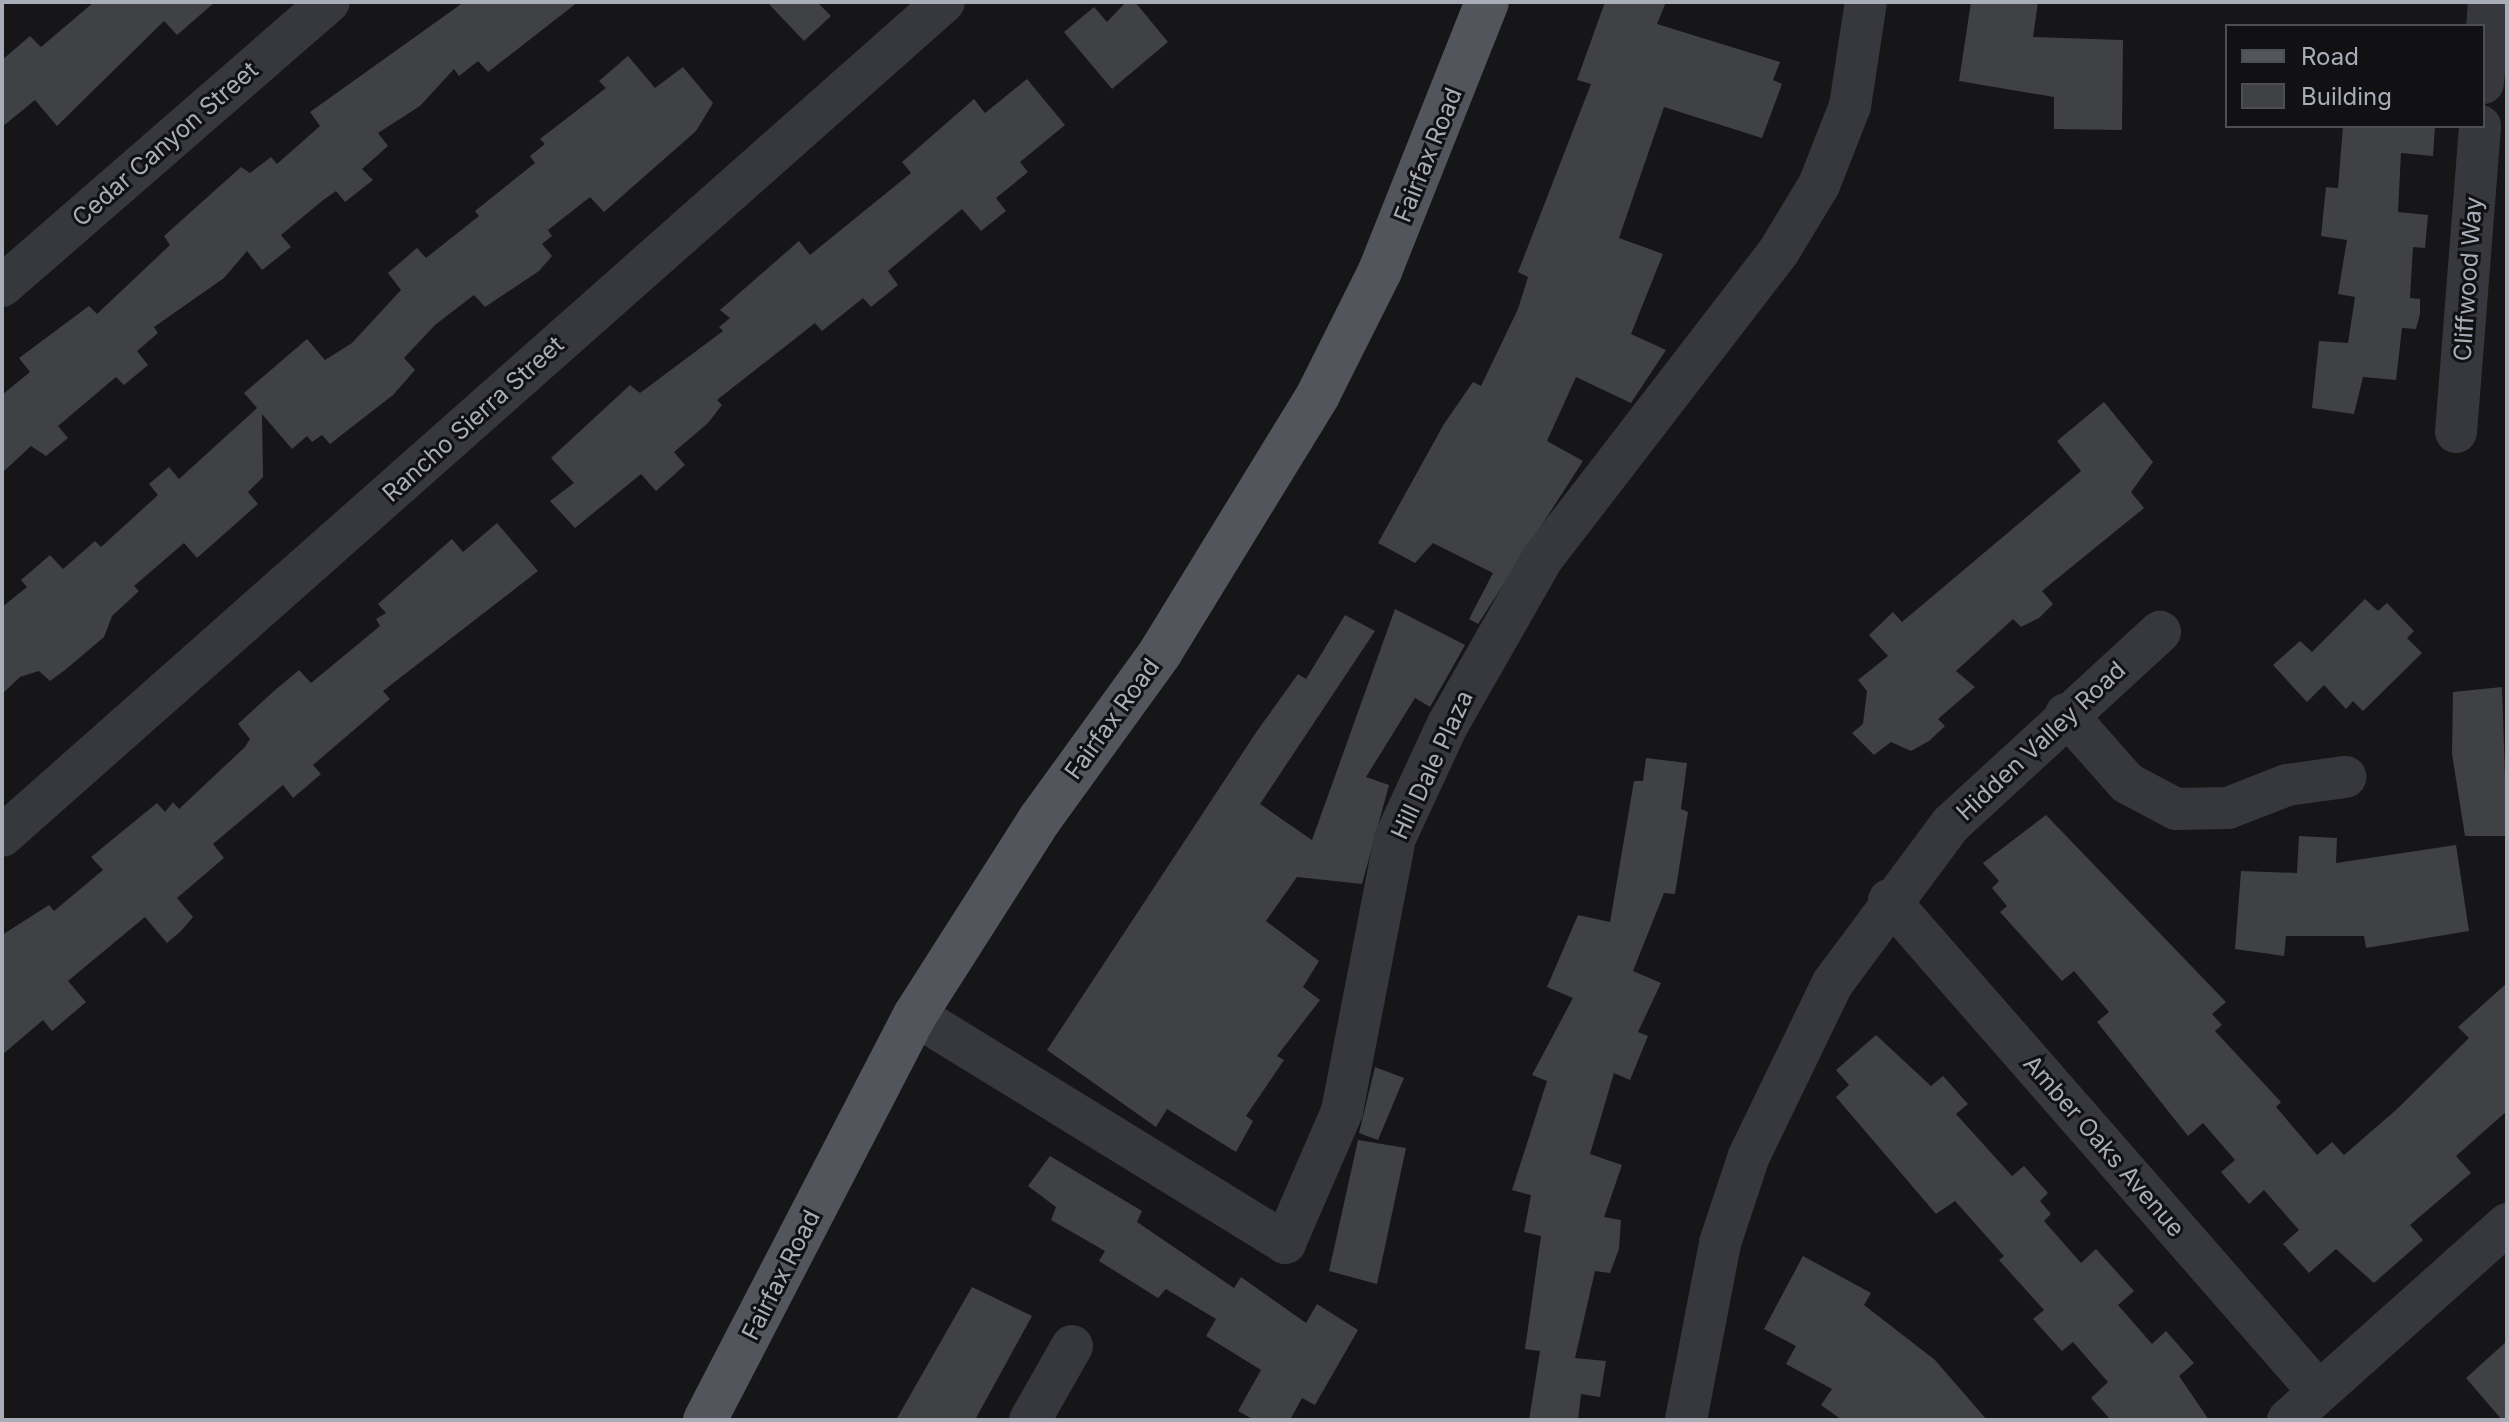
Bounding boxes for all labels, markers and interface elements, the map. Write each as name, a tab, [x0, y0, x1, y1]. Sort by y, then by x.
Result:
legend	[2225, 24, 2485, 128]
text: Road	[2301, 42, 2359, 71]
street label: Cedar Canyon Street	[66, 56, 264, 232]
text: Building	[2301, 82, 2392, 111]
street label: Fairfax Road	[1388, 84, 1468, 226]
street label: Cliffwood Way	[2448, 196, 2488, 362]
street label: Rancho Sierra Street	[377, 330, 569, 508]
street label: Fairfax Road	[1059, 653, 1165, 785]
street label: Hidden Valley Road	[1951, 655, 2131, 827]
street label: Hill Dale Plaza	[1385, 686, 1479, 844]
street label: Amber Oaks Avenue	[2017, 1049, 2191, 1243]
street label: Fairfax Road	[736, 1205, 826, 1345]

